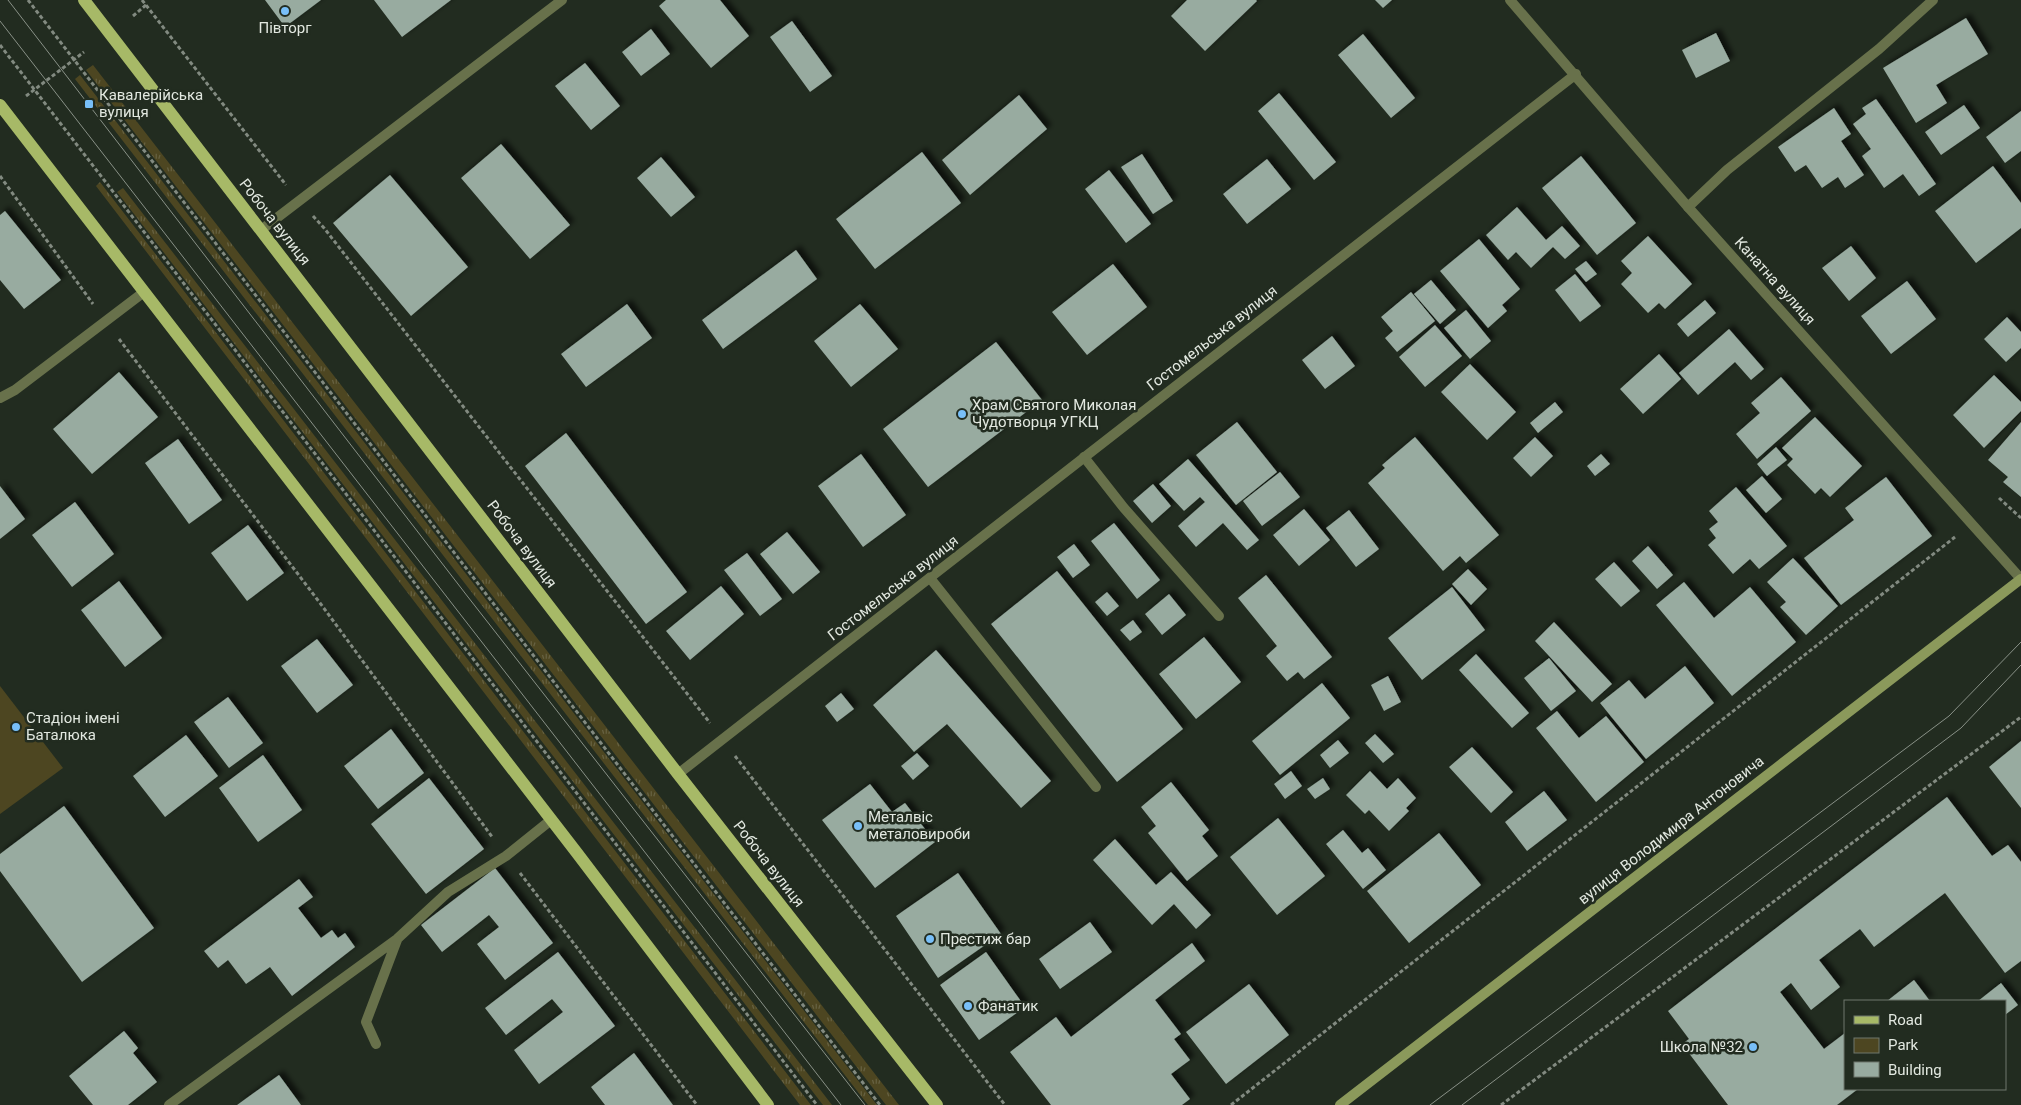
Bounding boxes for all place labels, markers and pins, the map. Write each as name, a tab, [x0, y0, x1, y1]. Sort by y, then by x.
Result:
marker: Півторг	[279, 5, 291, 17]
place label: Півторг	[258, 19, 312, 37]
place label: Кавалерійська вулиця	[99, 86, 203, 121]
marker: Кавалерійська вулиця	[83, 98, 95, 110]
place label: Храм Святого Миколая Чудотворця УГКЦ	[972, 396, 1137, 431]
marker: Храм Святого Миколая Чудотворця УГКЦ	[956, 408, 968, 420]
place label: Стадіон імені Баталюка	[26, 709, 120, 744]
marker: Стадіон імені Баталюка	[10, 721, 22, 733]
place label: Металвіс металовироби	[868, 808, 971, 843]
marker: Металвіс металовироби	[852, 820, 864, 832]
place label: Престиж бар	[940, 930, 1031, 948]
marker: Престиж бар	[924, 933, 936, 945]
place label: Фанатик	[978, 997, 1038, 1015]
marker: Фанатик	[962, 1000, 974, 1012]
place label: Школа №32	[1660, 1038, 1743, 1056]
marker: Школа №32	[1747, 1041, 1759, 1053]

